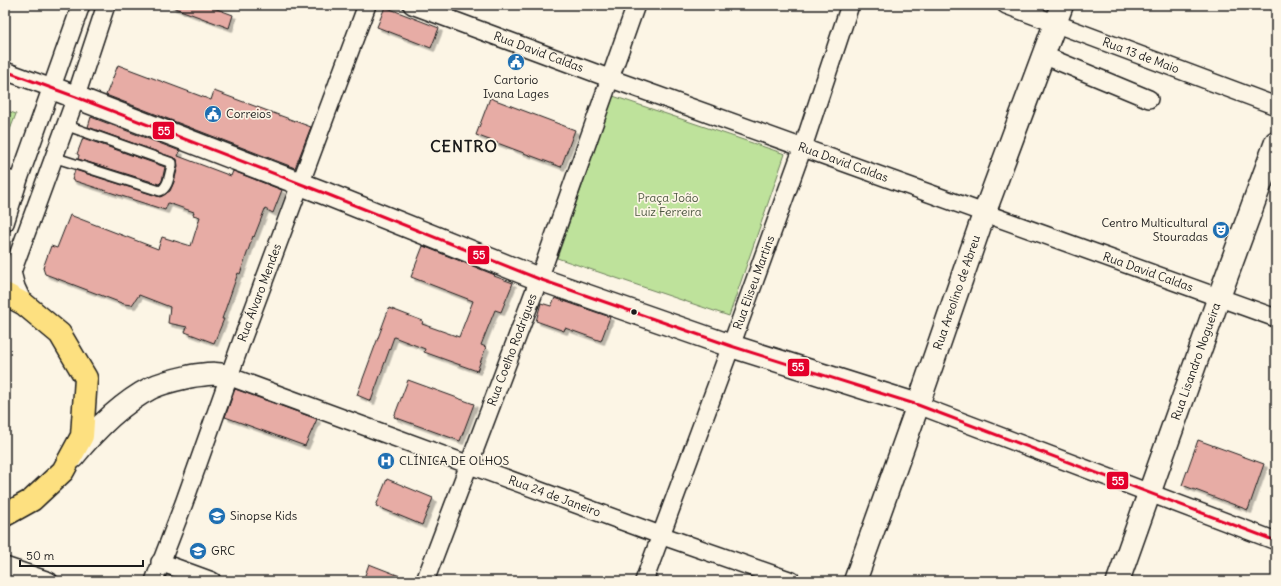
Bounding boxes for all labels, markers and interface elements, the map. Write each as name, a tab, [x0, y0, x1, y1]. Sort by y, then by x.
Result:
street label: Rua David Caldas	[492, 28, 586, 75]
street label: Rua 13 de Maio	[1100, 34, 1182, 76]
public building icon: Cartorio Ivana Lages	[506, 52, 526, 72]
place label: Cartorio Ivana Lages	[483, 72, 549, 101]
public building icon: Correios	[203, 104, 223, 124]
place label: Correios	[226, 106, 271, 121]
line badge: 55	[152, 121, 175, 140]
text: 55	[158, 124, 170, 138]
district label: CENTRO	[430, 136, 498, 156]
street label: Rua David Caldas	[796, 139, 891, 185]
park label: Praça João Luiz Ferreira	[634, 190, 702, 219]
place label: Centro Multicultural Stouradas	[1101, 215, 1208, 244]
theatre icon: Centro Multicultural Stouradas	[1211, 220, 1231, 240]
street label: Rua Eliseu Martins	[730, 233, 777, 332]
street label: Rua Areolino de Abreu	[930, 233, 983, 352]
street label: Rua Álvaro Mendes	[234, 241, 284, 344]
line badge: 55	[467, 245, 490, 265]
text: 55	[473, 248, 485, 262]
street label: Rua David Caldas	[1101, 248, 1195, 295]
street label: Rua Coelho Rodrigues	[484, 291, 540, 408]
street label: Rua Lisandro Nogueira	[1168, 300, 1223, 422]
unlabelled marker	[629, 307, 639, 317]
line badge: 55	[787, 358, 810, 377]
text: 55	[792, 360, 804, 374]
hospital icon: CLÍNICA DE OLHOS	[376, 451, 396, 471]
place label: CLÍNICA DE OLHOS	[399, 453, 510, 468]
line badge: 55	[1106, 471, 1129, 490]
street label: Rua 24 de Janeiro	[506, 472, 603, 520]
text: 55	[1112, 474, 1124, 488]
school or university icon: Sinopse Kids	[207, 506, 227, 526]
place label: Sinopse Kids	[230, 508, 297, 523]
school or university icon: GRC	[188, 541, 208, 561]
scale bar	[20, 542, 143, 568]
place label: GRC	[211, 543, 235, 558]
text: 50 m	[26, 548, 55, 563]

